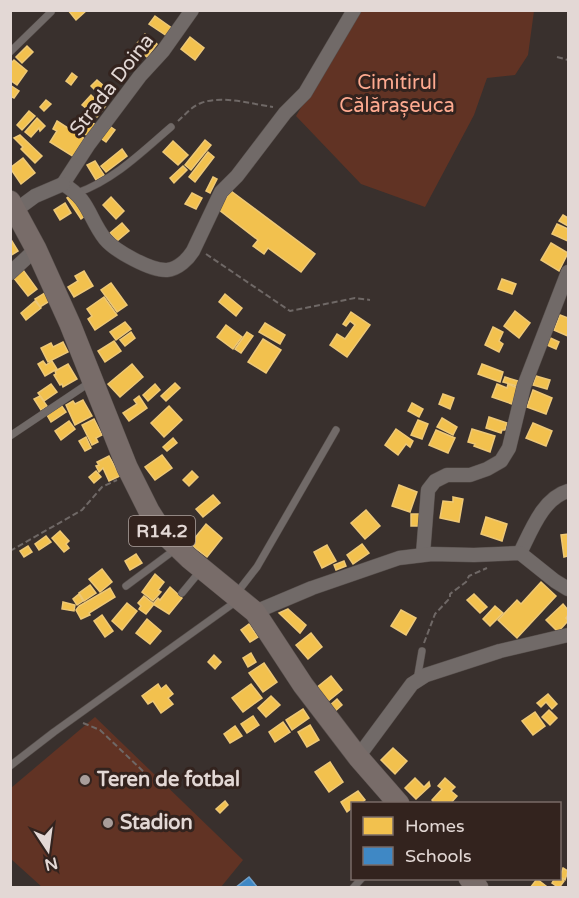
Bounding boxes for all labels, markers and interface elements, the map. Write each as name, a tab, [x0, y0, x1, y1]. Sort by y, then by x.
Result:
street label: Strada Doina	[65, 29, 159, 141]
park label: Cimitirul Călărașeuca	[339, 71, 455, 118]
road number: R14.2	[129, 516, 195, 546]
place label: Teren de fotbal	[96, 768, 240, 792]
marker: Teren de fotbal	[78, 773, 92, 787]
legend	[351, 802, 561, 880]
place label: Stadion	[120, 811, 193, 835]
text: Homes	[405, 815, 465, 837]
marker: Stadion	[101, 816, 115, 830]
north arrow	[18, 820, 78, 880]
text: Schools	[405, 845, 472, 867]
text: N	[43, 852, 60, 875]

